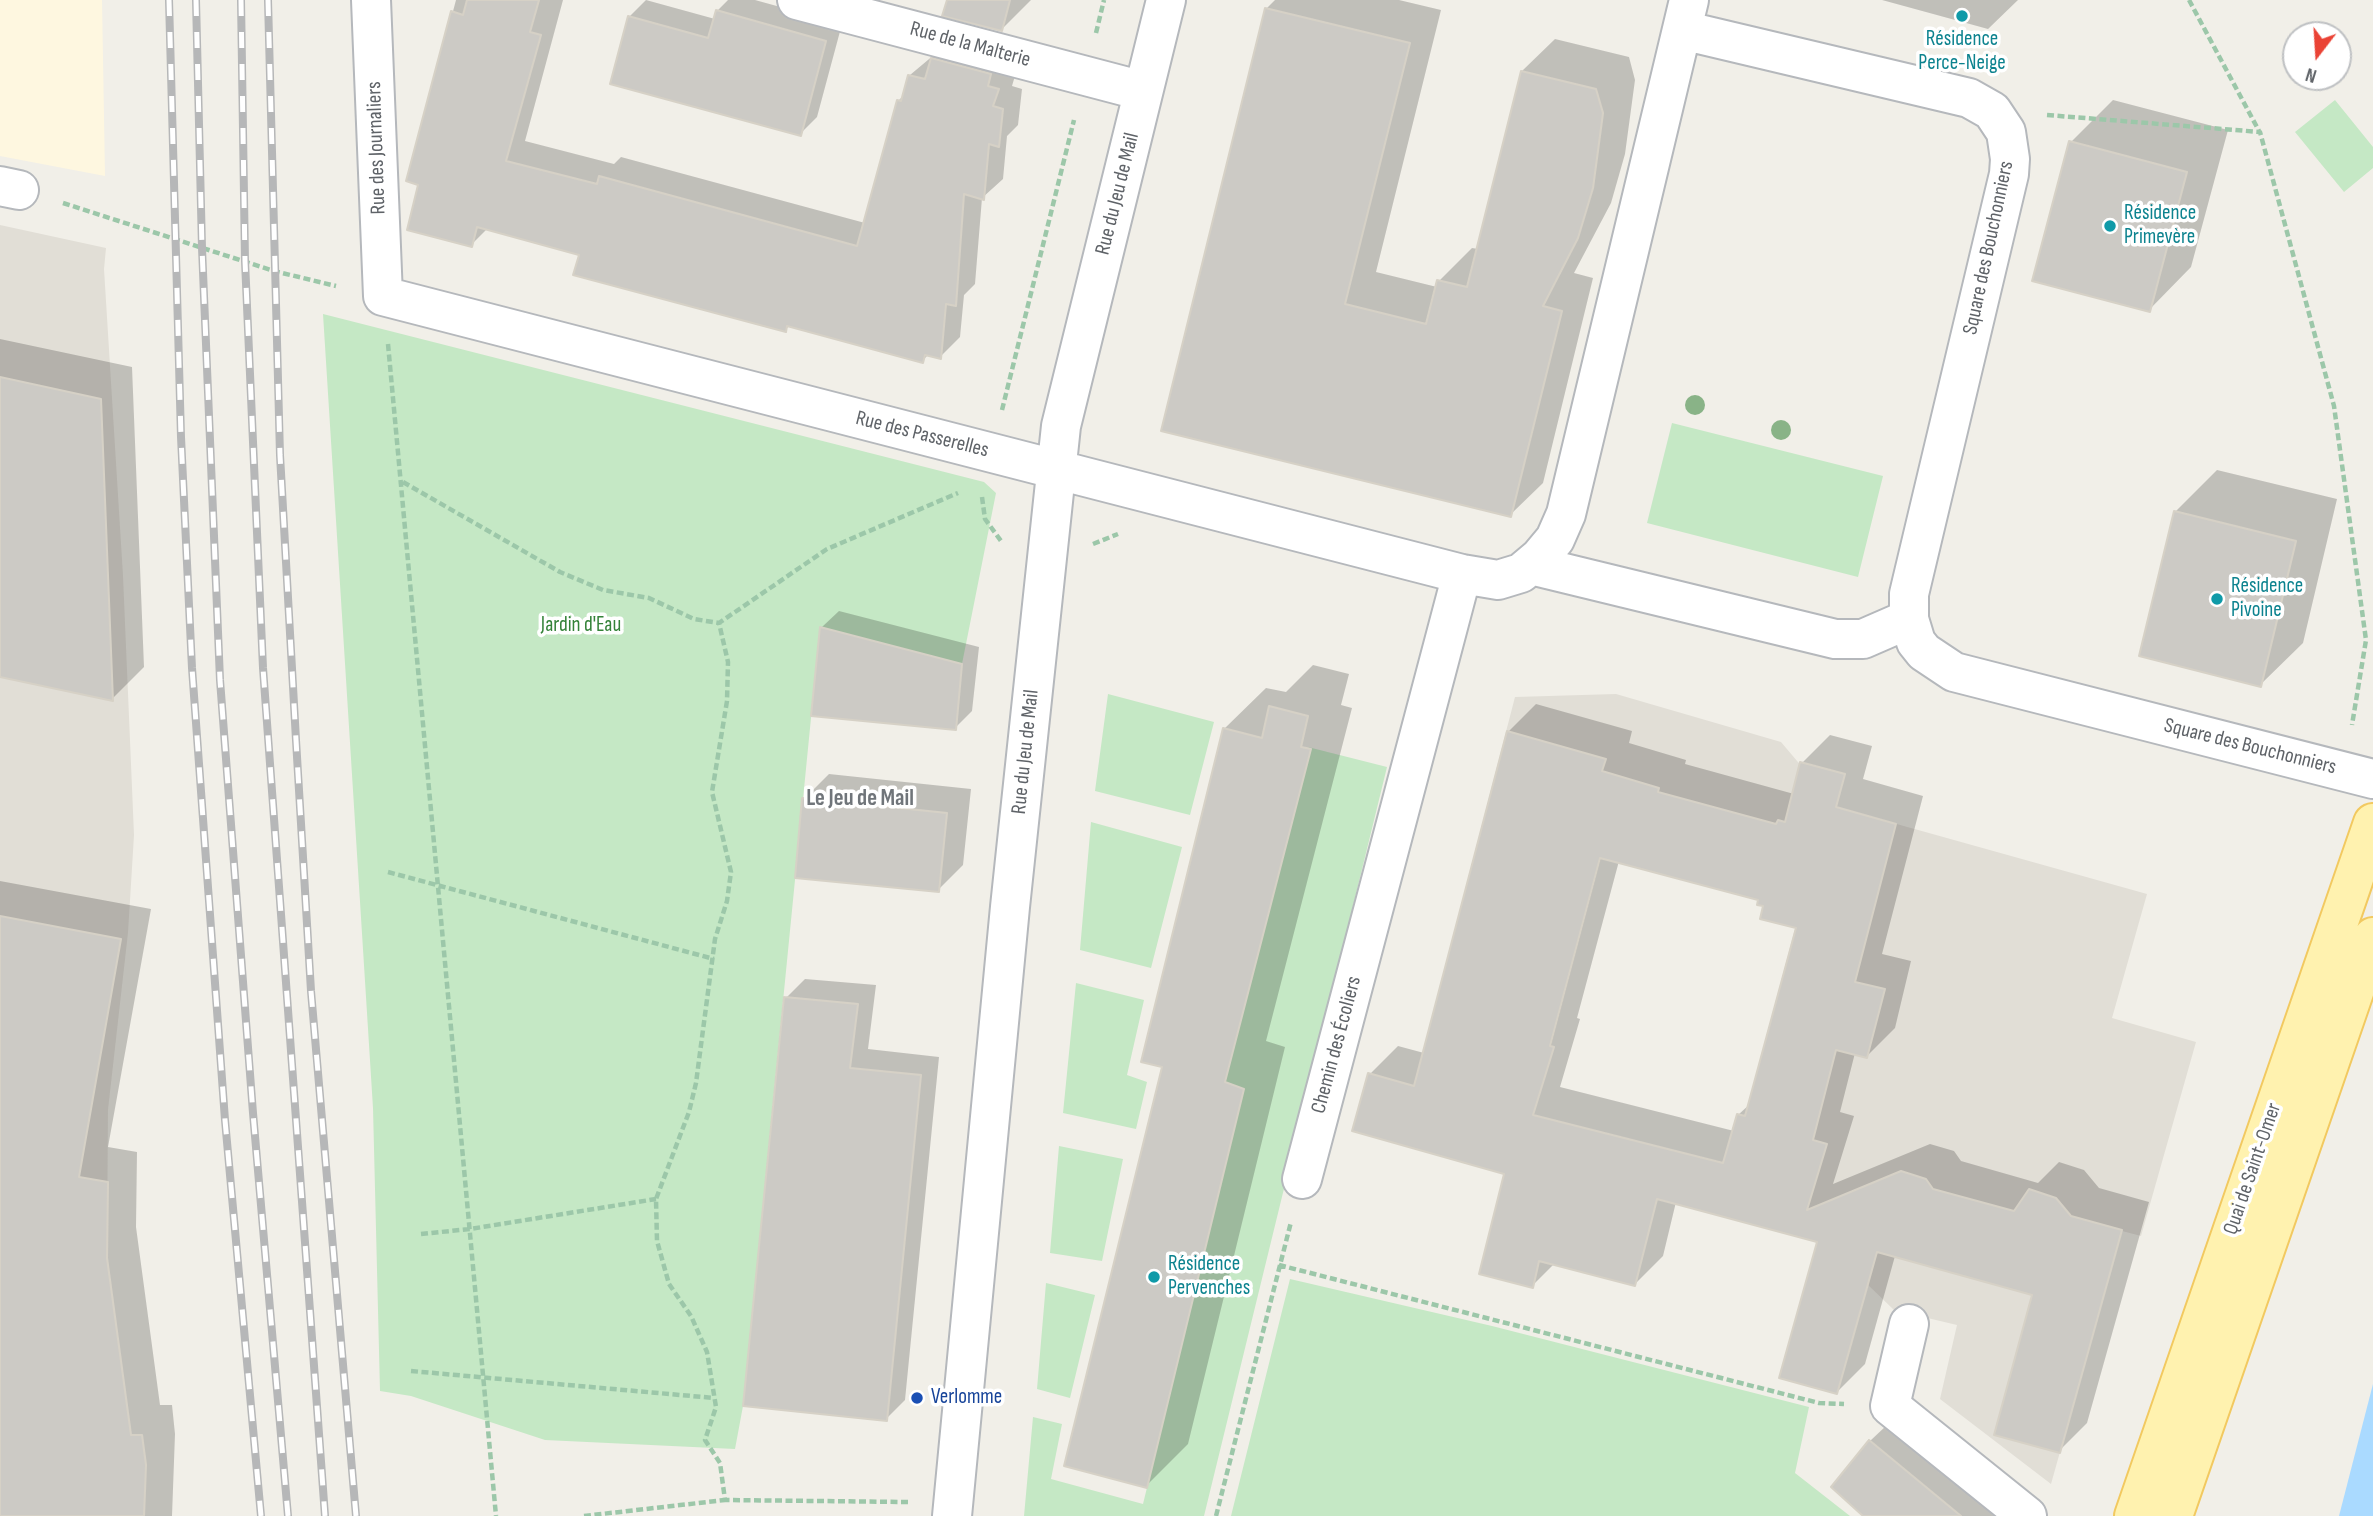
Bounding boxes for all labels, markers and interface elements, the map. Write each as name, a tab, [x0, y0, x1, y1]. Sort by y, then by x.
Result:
marker: Résidence Perce-Neige	[1954, 8, 1970, 24]
street label: Rue de la Malterie	[907, 17, 1033, 73]
north arrow	[2282, 21, 2352, 91]
place label: Résidence Perce-Neige	[1918, 27, 2006, 77]
text: N	[2303, 62, 2320, 87]
street label: Rue des Journaliers	[362, 81, 392, 215]
street label: Rue du Jeu de Mail	[1091, 130, 1145, 258]
street label: Square des Bouchonniers	[1958, 159, 2020, 337]
place label: Résidence Primevère	[2124, 201, 2196, 251]
marker: Résidence Primevère	[2102, 218, 2118, 234]
street label: Rue des Passerelles	[853, 406, 991, 464]
place label: Résidence Pivoine	[2231, 574, 2303, 624]
marker: Résidence Pivoine	[2209, 591, 2225, 607]
park label: Jardin d'Eau	[541, 613, 621, 639]
street label: Rue du Jeu de Mail	[1007, 689, 1045, 815]
street label: Square des Bouchonniers	[2161, 713, 2339, 781]
district label: Le Jeu de Mail	[806, 785, 914, 813]
street label: Chemin des Écoliers	[1307, 974, 1367, 1116]
street label: Quai de Saint-Omer	[2219, 1100, 2287, 1238]
place label: Résidence Pervenches	[1168, 1252, 1250, 1302]
marker: Résidence Pervenches	[1146, 1269, 1162, 1285]
place label: Verlomme	[931, 1385, 1002, 1411]
marker: Verlomme	[909, 1390, 925, 1406]

